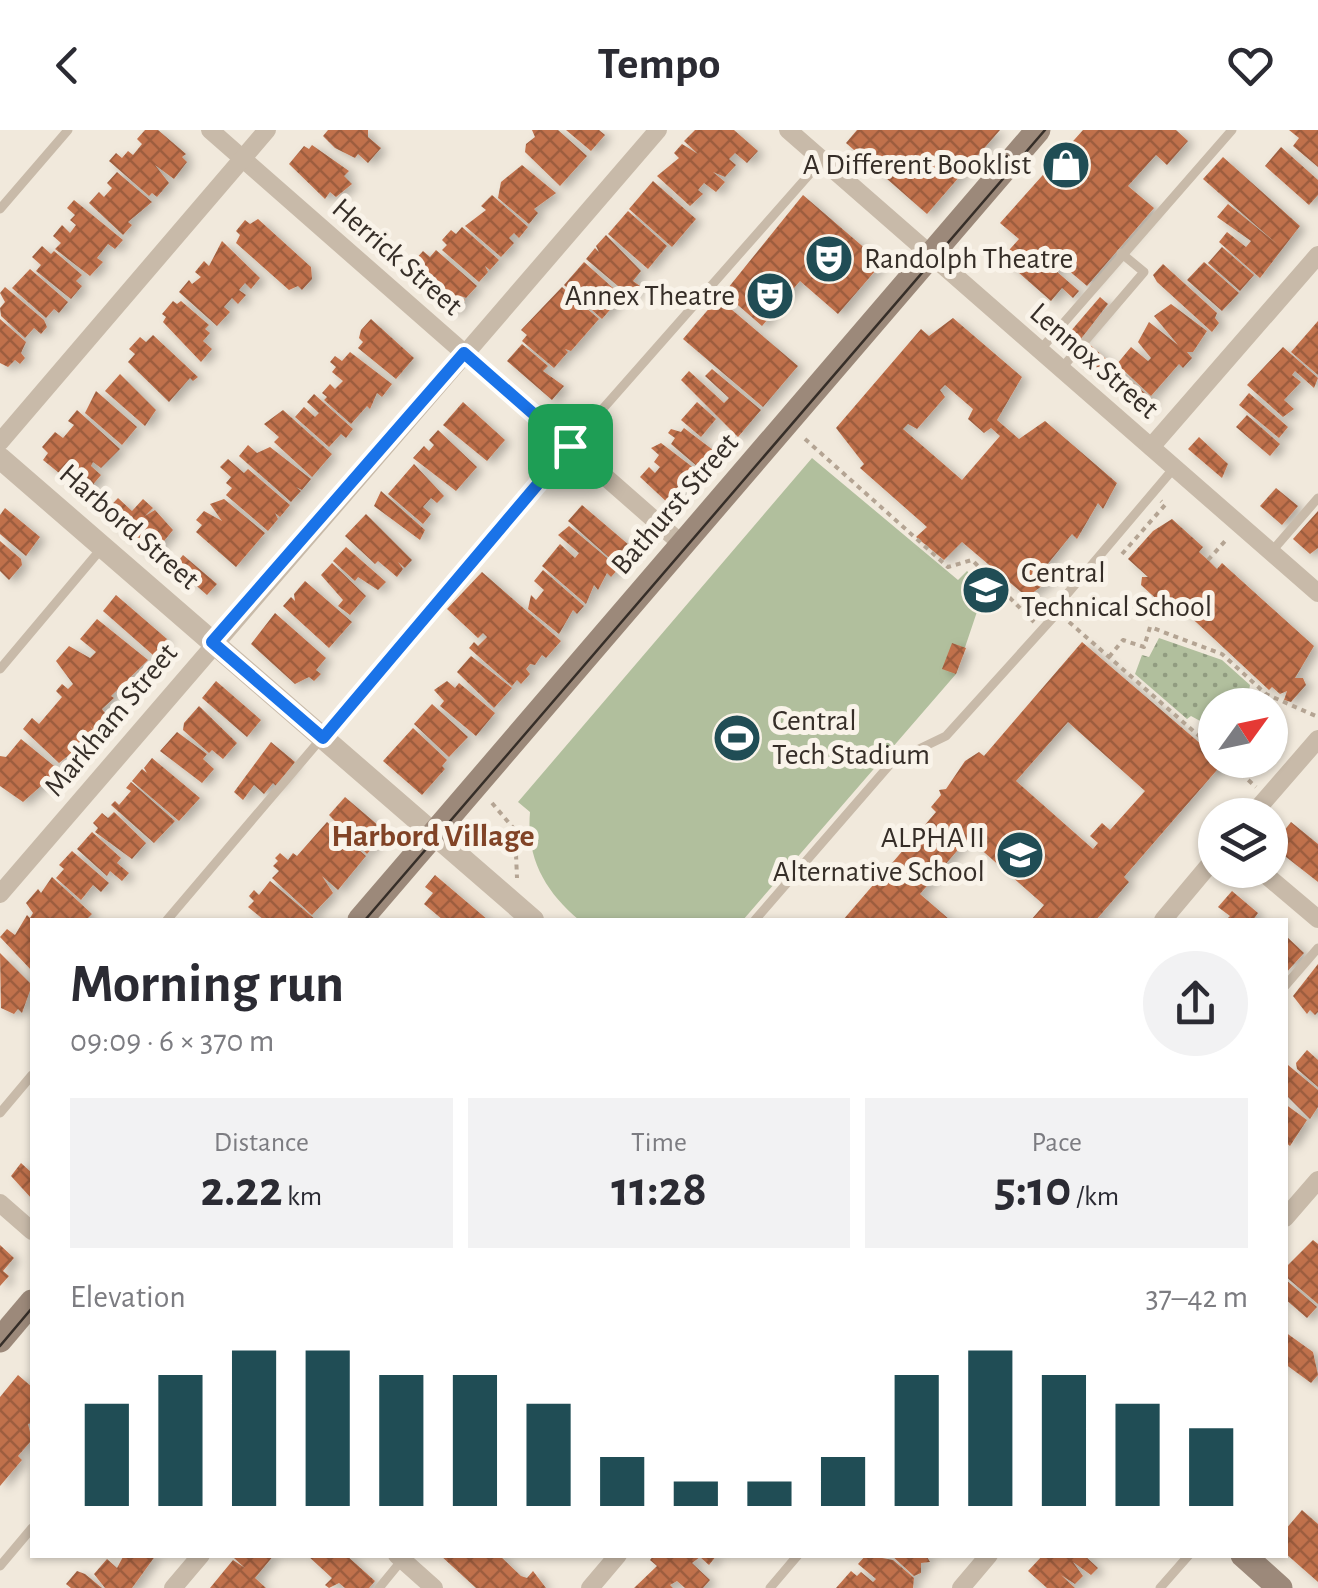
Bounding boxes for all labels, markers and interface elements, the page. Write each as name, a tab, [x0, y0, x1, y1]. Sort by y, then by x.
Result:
icon: back	[40, 38, 95, 93]
icon: heart	[1223, 38, 1278, 93]
text: Tempo	[598, 42, 720, 87]
shop icon: A Different Booklist	[1040, 139, 1092, 191]
place label: A Different Booklist	[803, 150, 1031, 180]
street label: Herrick Street	[326, 193, 468, 321]
theatre icon: Randolph Theatre	[803, 233, 855, 285]
place label: Randolph Theatre	[864, 244, 1073, 274]
theatre icon: Annex Theatre	[744, 270, 796, 322]
place label: Annex Theatre	[565, 281, 735, 311]
street label: Lennox Street	[1024, 297, 1164, 425]
pin	[528, 404, 613, 489]
icon: arrive	[543, 419, 598, 474]
street label: Bathurst Street	[606, 427, 744, 580]
street label: Harbord Street	[54, 459, 205, 596]
place label: Central Technical School	[1021, 558, 1212, 622]
school or university icon: Central Technical School	[960, 564, 1012, 616]
street label: Markham Street	[39, 638, 184, 802]
north arrow	[1198, 688, 1288, 778]
map controls	[1198, 688, 1288, 888]
place label: Central Tech Stadium	[772, 706, 930, 770]
sports icon: Central Tech Stadium	[711, 712, 763, 764]
button: layers	[1198, 798, 1288, 888]
district label: Harbord Village	[331, 820, 535, 852]
place label: ALPHA II Alternative School	[773, 823, 985, 887]
school or university icon: ALPHA II Alternative School	[994, 829, 1046, 881]
button: share	[1143, 951, 1248, 1056]
text: Morning run	[70, 957, 344, 1012]
text: 09:09 · 6 × 370 m	[70, 1025, 274, 1057]
text: Distance	[214, 1129, 309, 1157]
text: Time	[631, 1129, 687, 1157]
text: Pace	[1031, 1129, 1082, 1157]
text: 2.22	[200, 1165, 282, 1215]
text: 11:28	[611, 1165, 707, 1215]
text: 5:10	[994, 1165, 1071, 1215]
text: km	[282, 1183, 322, 1211]
text: /km	[1071, 1183, 1119, 1211]
text: Elevation	[70, 1281, 186, 1313]
text: 37–42 m	[1145, 1281, 1248, 1313]

